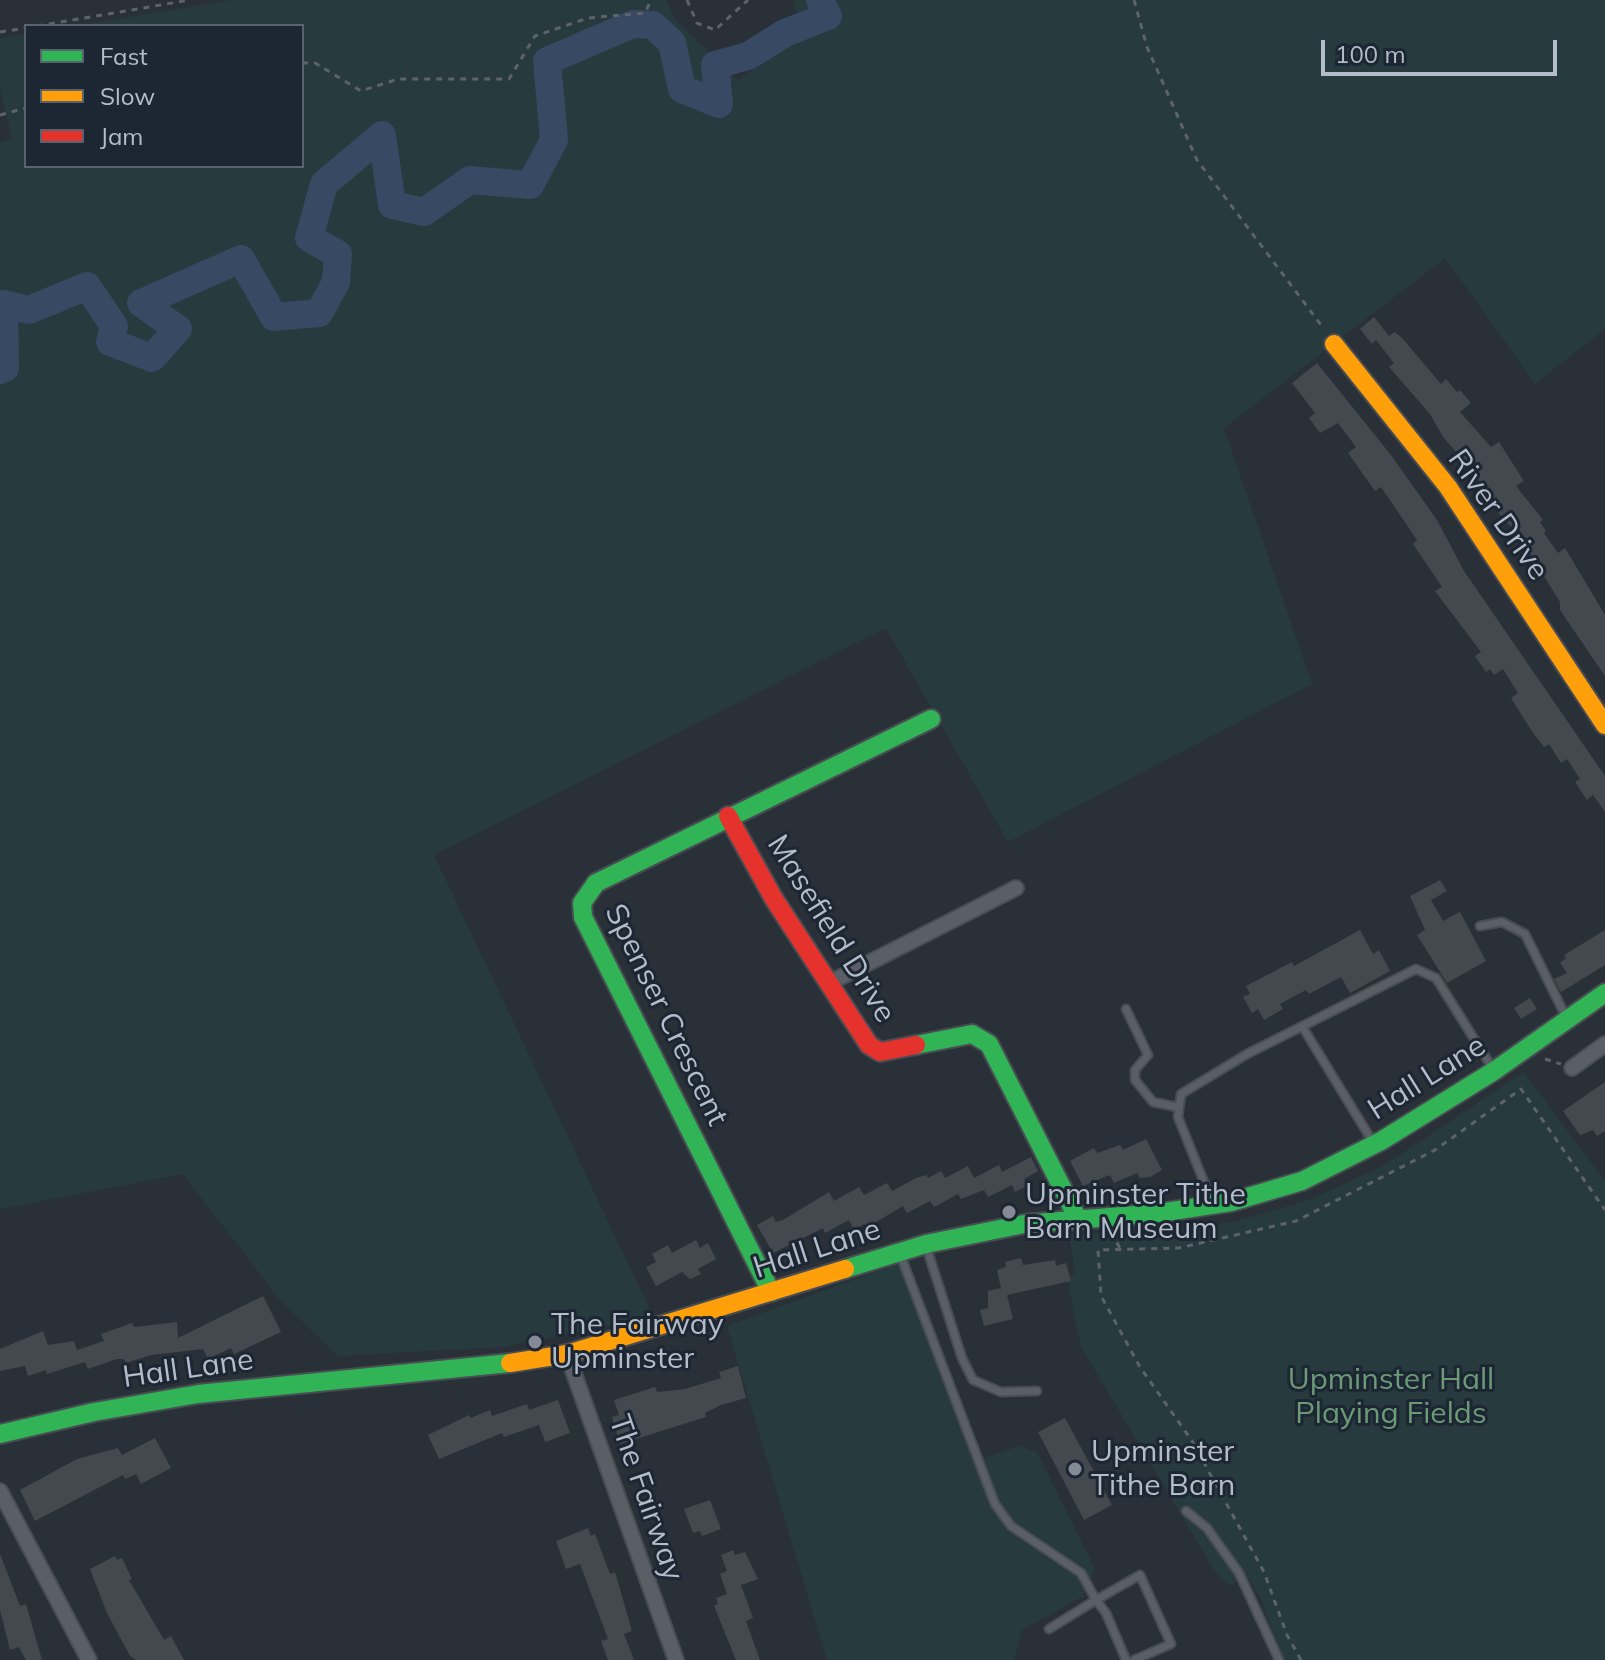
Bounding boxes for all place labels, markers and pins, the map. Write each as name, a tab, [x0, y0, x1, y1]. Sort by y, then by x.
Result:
place label: Upminster Tithe Barn Museum	[1025, 1177, 1246, 1248]
marker: Upminster Tithe Barn Museum	[1000, 1203, 1018, 1221]
place label: The Fairway Upminster	[551, 1307, 724, 1378]
marker: The Fairway Upminster	[526, 1333, 544, 1351]
place label: Upminster Tithe Barn	[1091, 1434, 1235, 1504]
marker: Upminster Tithe Barn	[1066, 1460, 1084, 1478]

